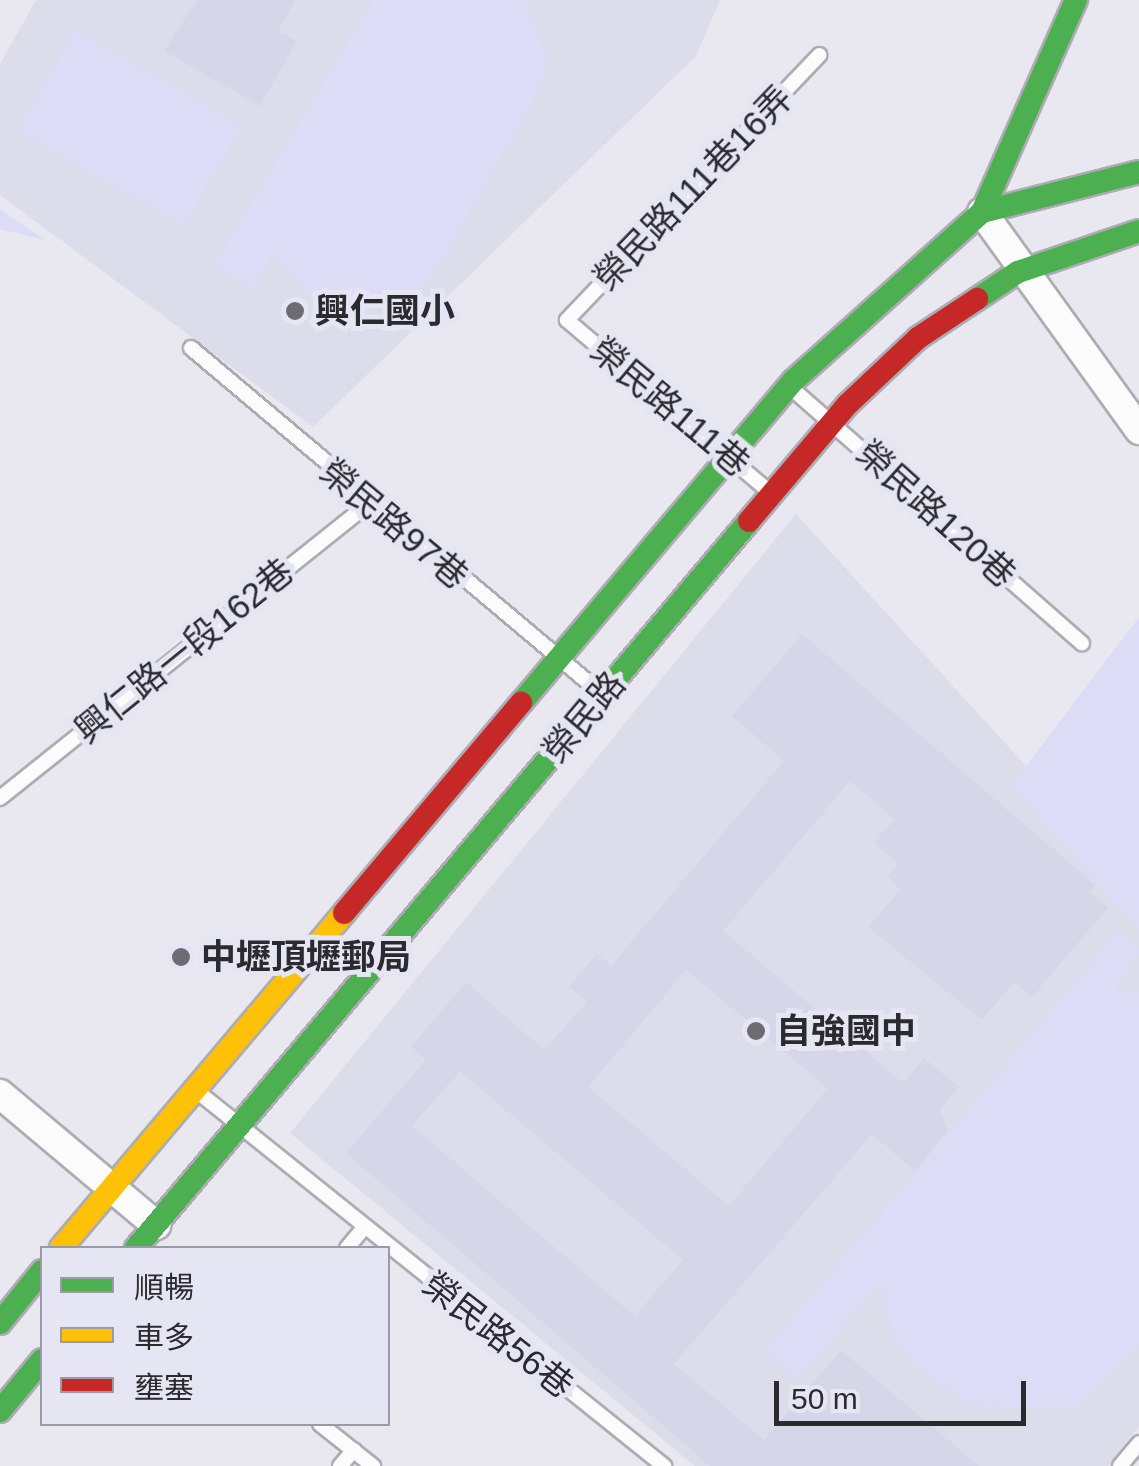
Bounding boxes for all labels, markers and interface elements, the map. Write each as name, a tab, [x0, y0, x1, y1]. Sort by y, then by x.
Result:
street label: 榮民路111巷16弄	[585, 77, 801, 299]
place label: 興仁國小	[315, 290, 455, 332]
marker: 興仁國小	[284, 300, 306, 322]
street label: 榮民路111巷	[583, 329, 757, 485]
street label: 榮民路120巷	[848, 432, 1024, 596]
street label: 榮民路97巷	[312, 450, 476, 598]
street label: 興仁路一段162巷	[66, 550, 302, 752]
street label: 榮民路	[534, 663, 634, 771]
place label: 中壢頂壢郵局	[201, 936, 411, 978]
marker: 中壢頂壢郵局	[170, 946, 192, 968]
place label: 自強國中	[776, 1010, 916, 1052]
marker: 自強國中	[745, 1020, 767, 1042]
legend	[40, 1246, 390, 1426]
street label: 榮民路56巷	[415, 1263, 581, 1407]
text: 順暢	[134, 1271, 194, 1304]
text: 車多	[134, 1321, 194, 1354]
scale bar	[779, 1361, 1032, 1423]
text: 壅塞	[134, 1371, 194, 1404]
text: 50 m	[791, 1382, 858, 1415]

